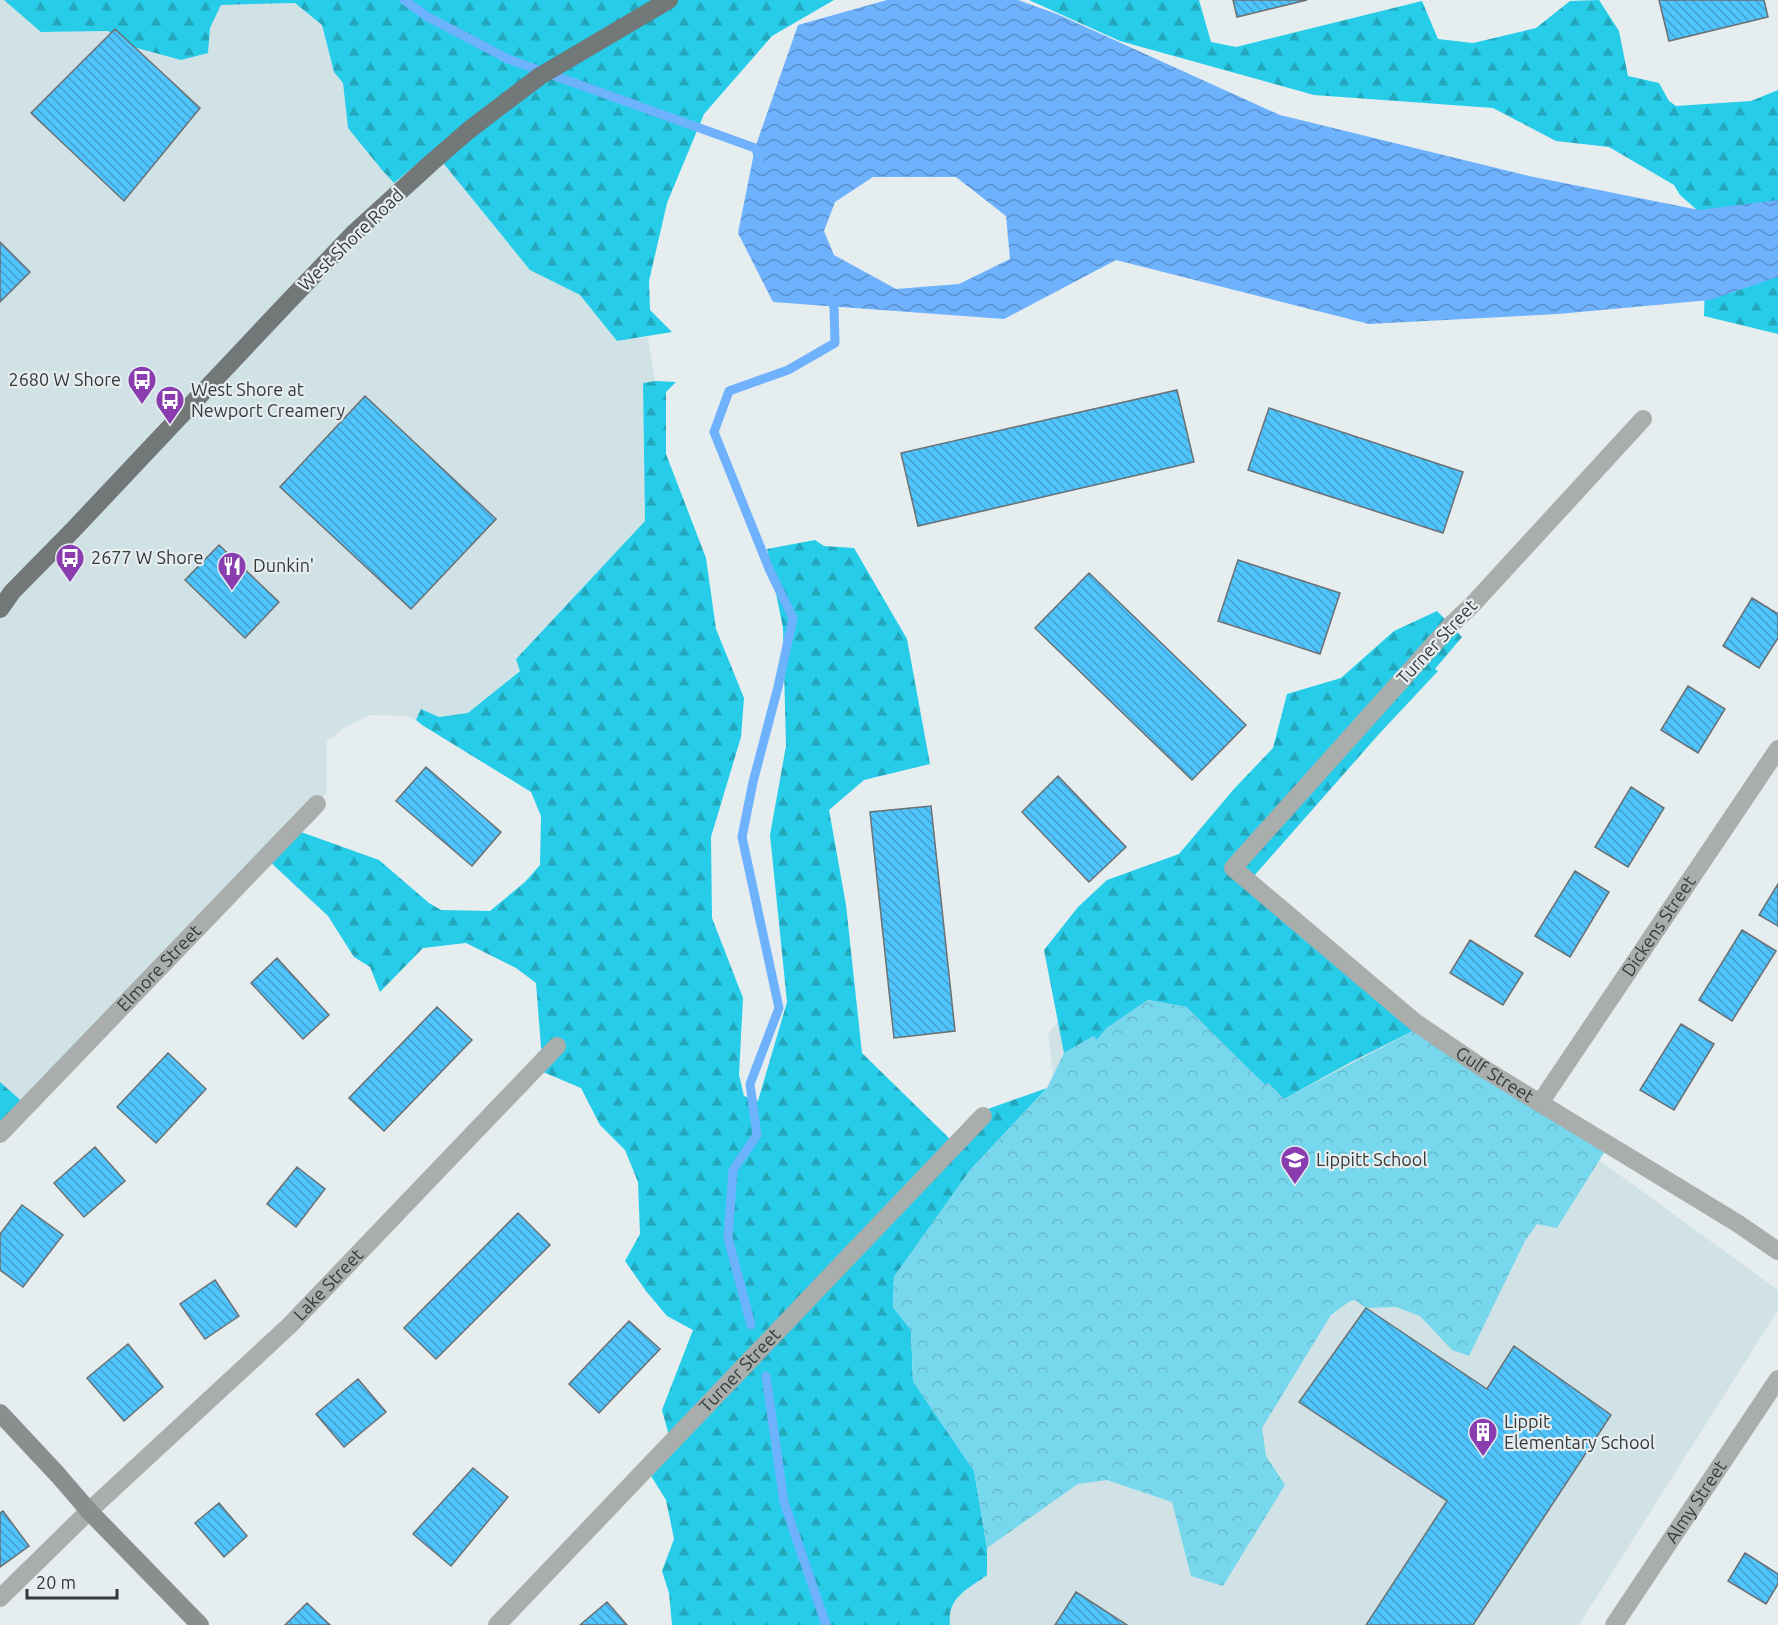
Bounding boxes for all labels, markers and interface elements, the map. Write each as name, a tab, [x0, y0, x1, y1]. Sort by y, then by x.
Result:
street label: West Shore Road	[294, 184, 407, 294]
bus stop icon: 2680 W Shore	[126, 364, 158, 406]
place label: 2680 W Shore	[9, 369, 121, 389]
place label: West Shore at Newport Creamery	[191, 379, 346, 420]
bus stop icon: West Shore at Newport Creamery	[154, 384, 186, 426]
bus stop icon: 2677 W Shore	[54, 542, 86, 584]
place label: 2677 W Shore	[91, 547, 203, 567]
restaurant icon: Dunkin'	[216, 550, 248, 592]
place label: Dunkin'	[253, 555, 314, 575]
street label: Turner Street	[1392, 595, 1480, 688]
street label: Dickens Street	[1617, 872, 1699, 980]
street label: Elmore Street	[113, 920, 205, 1015]
street label: Gulf Street	[1452, 1042, 1538, 1106]
school or university icon: Lippitt School	[1279, 1144, 1311, 1186]
place label: Lippitt School	[1316, 1149, 1427, 1169]
street label: Lake Street	[289, 1244, 367, 1324]
street label: Turner Street	[695, 1324, 784, 1416]
place label: Lippit Elementary School	[1504, 1411, 1655, 1452]
building icon: Lippit Elementary School	[1467, 1416, 1499, 1458]
street label: Almy Street	[1661, 1456, 1730, 1546]
scale bar	[27, 1562, 117, 1600]
text: 20 m	[36, 1572, 76, 1592]

